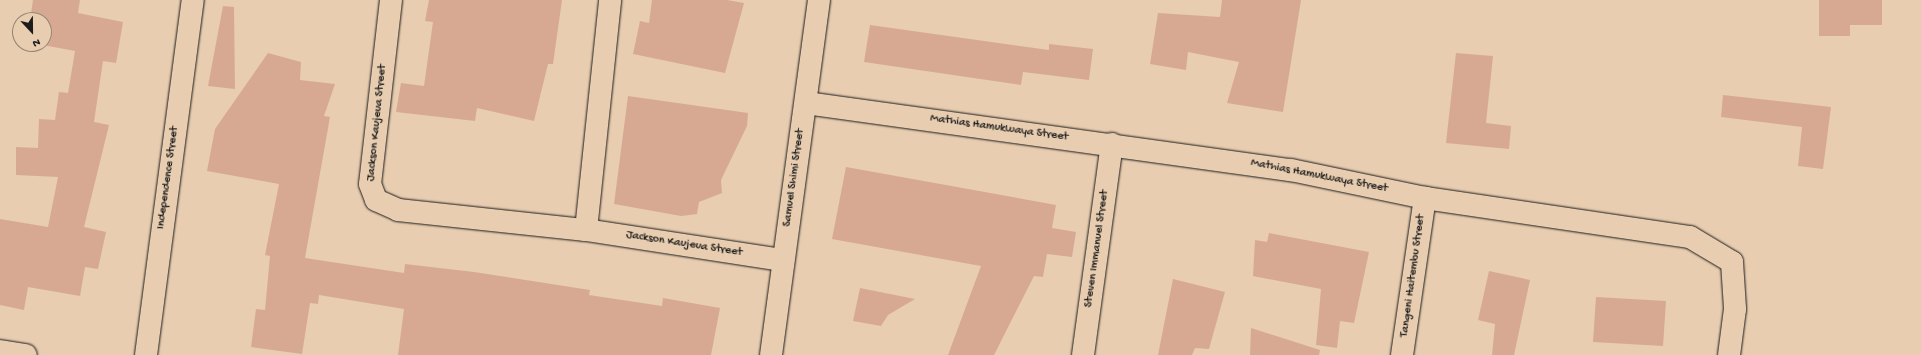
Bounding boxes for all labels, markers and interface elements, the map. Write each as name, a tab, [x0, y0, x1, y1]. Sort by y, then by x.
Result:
north arrow	[12, 12, 52, 52]
text: N	[31, 35, 42, 49]
street label: Jackson Kaujeua Street	[365, 64, 391, 182]
street label: Mathias Hamukwaya Street	[929, 112, 1069, 146]
street label: Independence Street	[155, 126, 183, 230]
street label: Samuel Shimi Street	[781, 128, 809, 228]
street label: Mathias Hamukwaya Street	[1249, 157, 1389, 197]
street label: Steven Immanuel Street	[1083, 189, 1113, 309]
street label: Tangeni Haitembu Street	[1398, 214, 1430, 338]
street label: Jackson Kaujeua Street	[625, 229, 743, 261]

